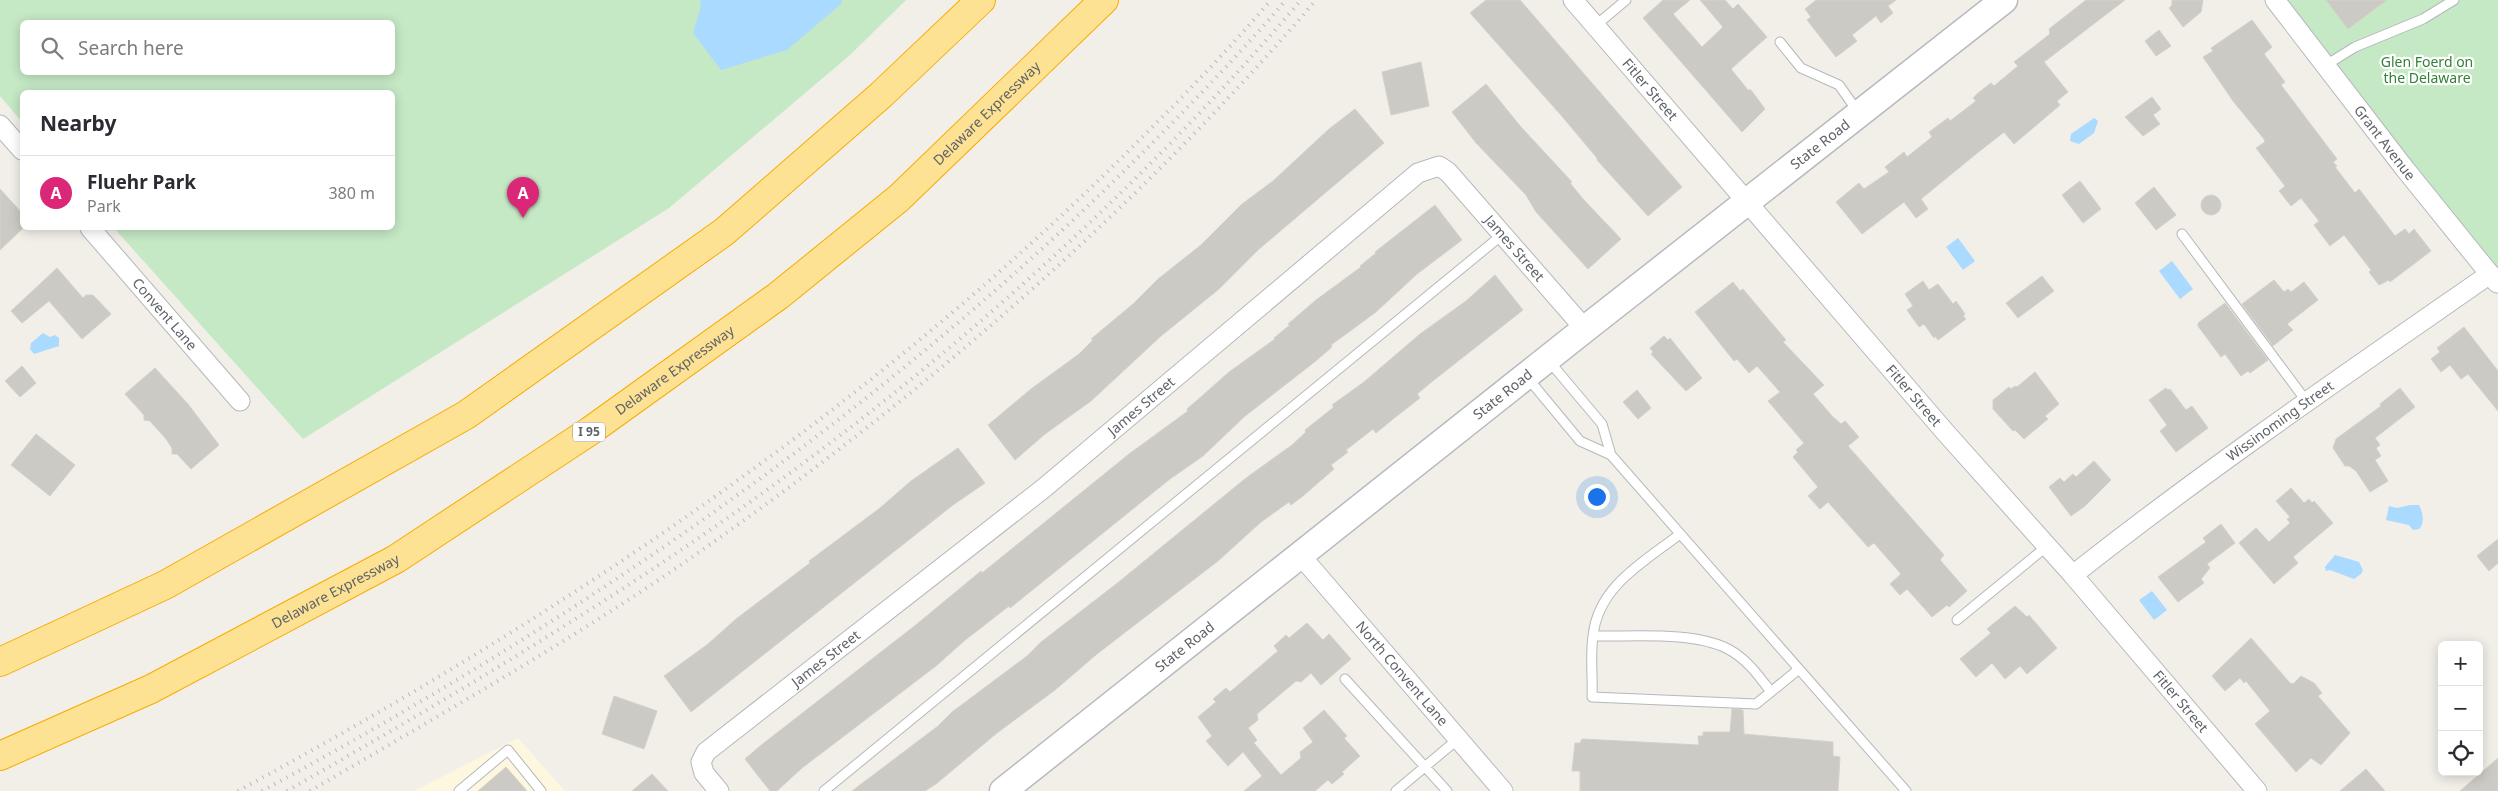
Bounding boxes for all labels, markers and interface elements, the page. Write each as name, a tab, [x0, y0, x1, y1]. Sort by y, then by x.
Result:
search box	[20, 20, 395, 75]
icon: search	[38, 34, 66, 62]
text: Search here	[78, 35, 184, 61]
park label: Glen Foerd on the Delaware	[2381, 52, 2473, 87]
street label: Fitler Street	[1618, 54, 1682, 124]
street label: Delaware Expressway	[929, 56, 1045, 169]
street label: Grant Avenue	[2350, 101, 2420, 184]
text: Nearby	[40, 109, 116, 137]
street label: State Road	[1786, 115, 1854, 173]
text: Fluehr Park	[87, 169, 196, 195]
pin: A	[507, 177, 539, 218]
text: A	[50, 182, 62, 204]
text: 380 m	[328, 182, 375, 204]
text: Park	[87, 195, 121, 217]
street label: James Street	[1479, 209, 1549, 285]
street label: Convent Lane	[128, 274, 202, 354]
street label: Delaware Expressway	[611, 320, 738, 419]
street label: Fitler Street	[1882, 360, 1946, 430]
street label: State Road	[1469, 364, 1536, 423]
street label: James Street	[1102, 372, 1178, 441]
street label: Wissinoming Street	[2222, 376, 2337, 465]
road number: I 95	[573, 422, 605, 442]
your location	[1584, 484, 1610, 510]
street label: Delaware Expressway	[268, 549, 403, 632]
street label: State Road	[1151, 617, 1218, 676]
street label: North Convent Lane	[1352, 617, 1453, 730]
street label: James Street	[786, 625, 864, 692]
map controls	[2438, 641, 2483, 776]
button: +	[2438, 641, 2483, 686]
street label: Fitler Street	[2149, 666, 2213, 736]
button: −	[2438, 686, 2483, 731]
button: locate	[2438, 731, 2483, 776]

